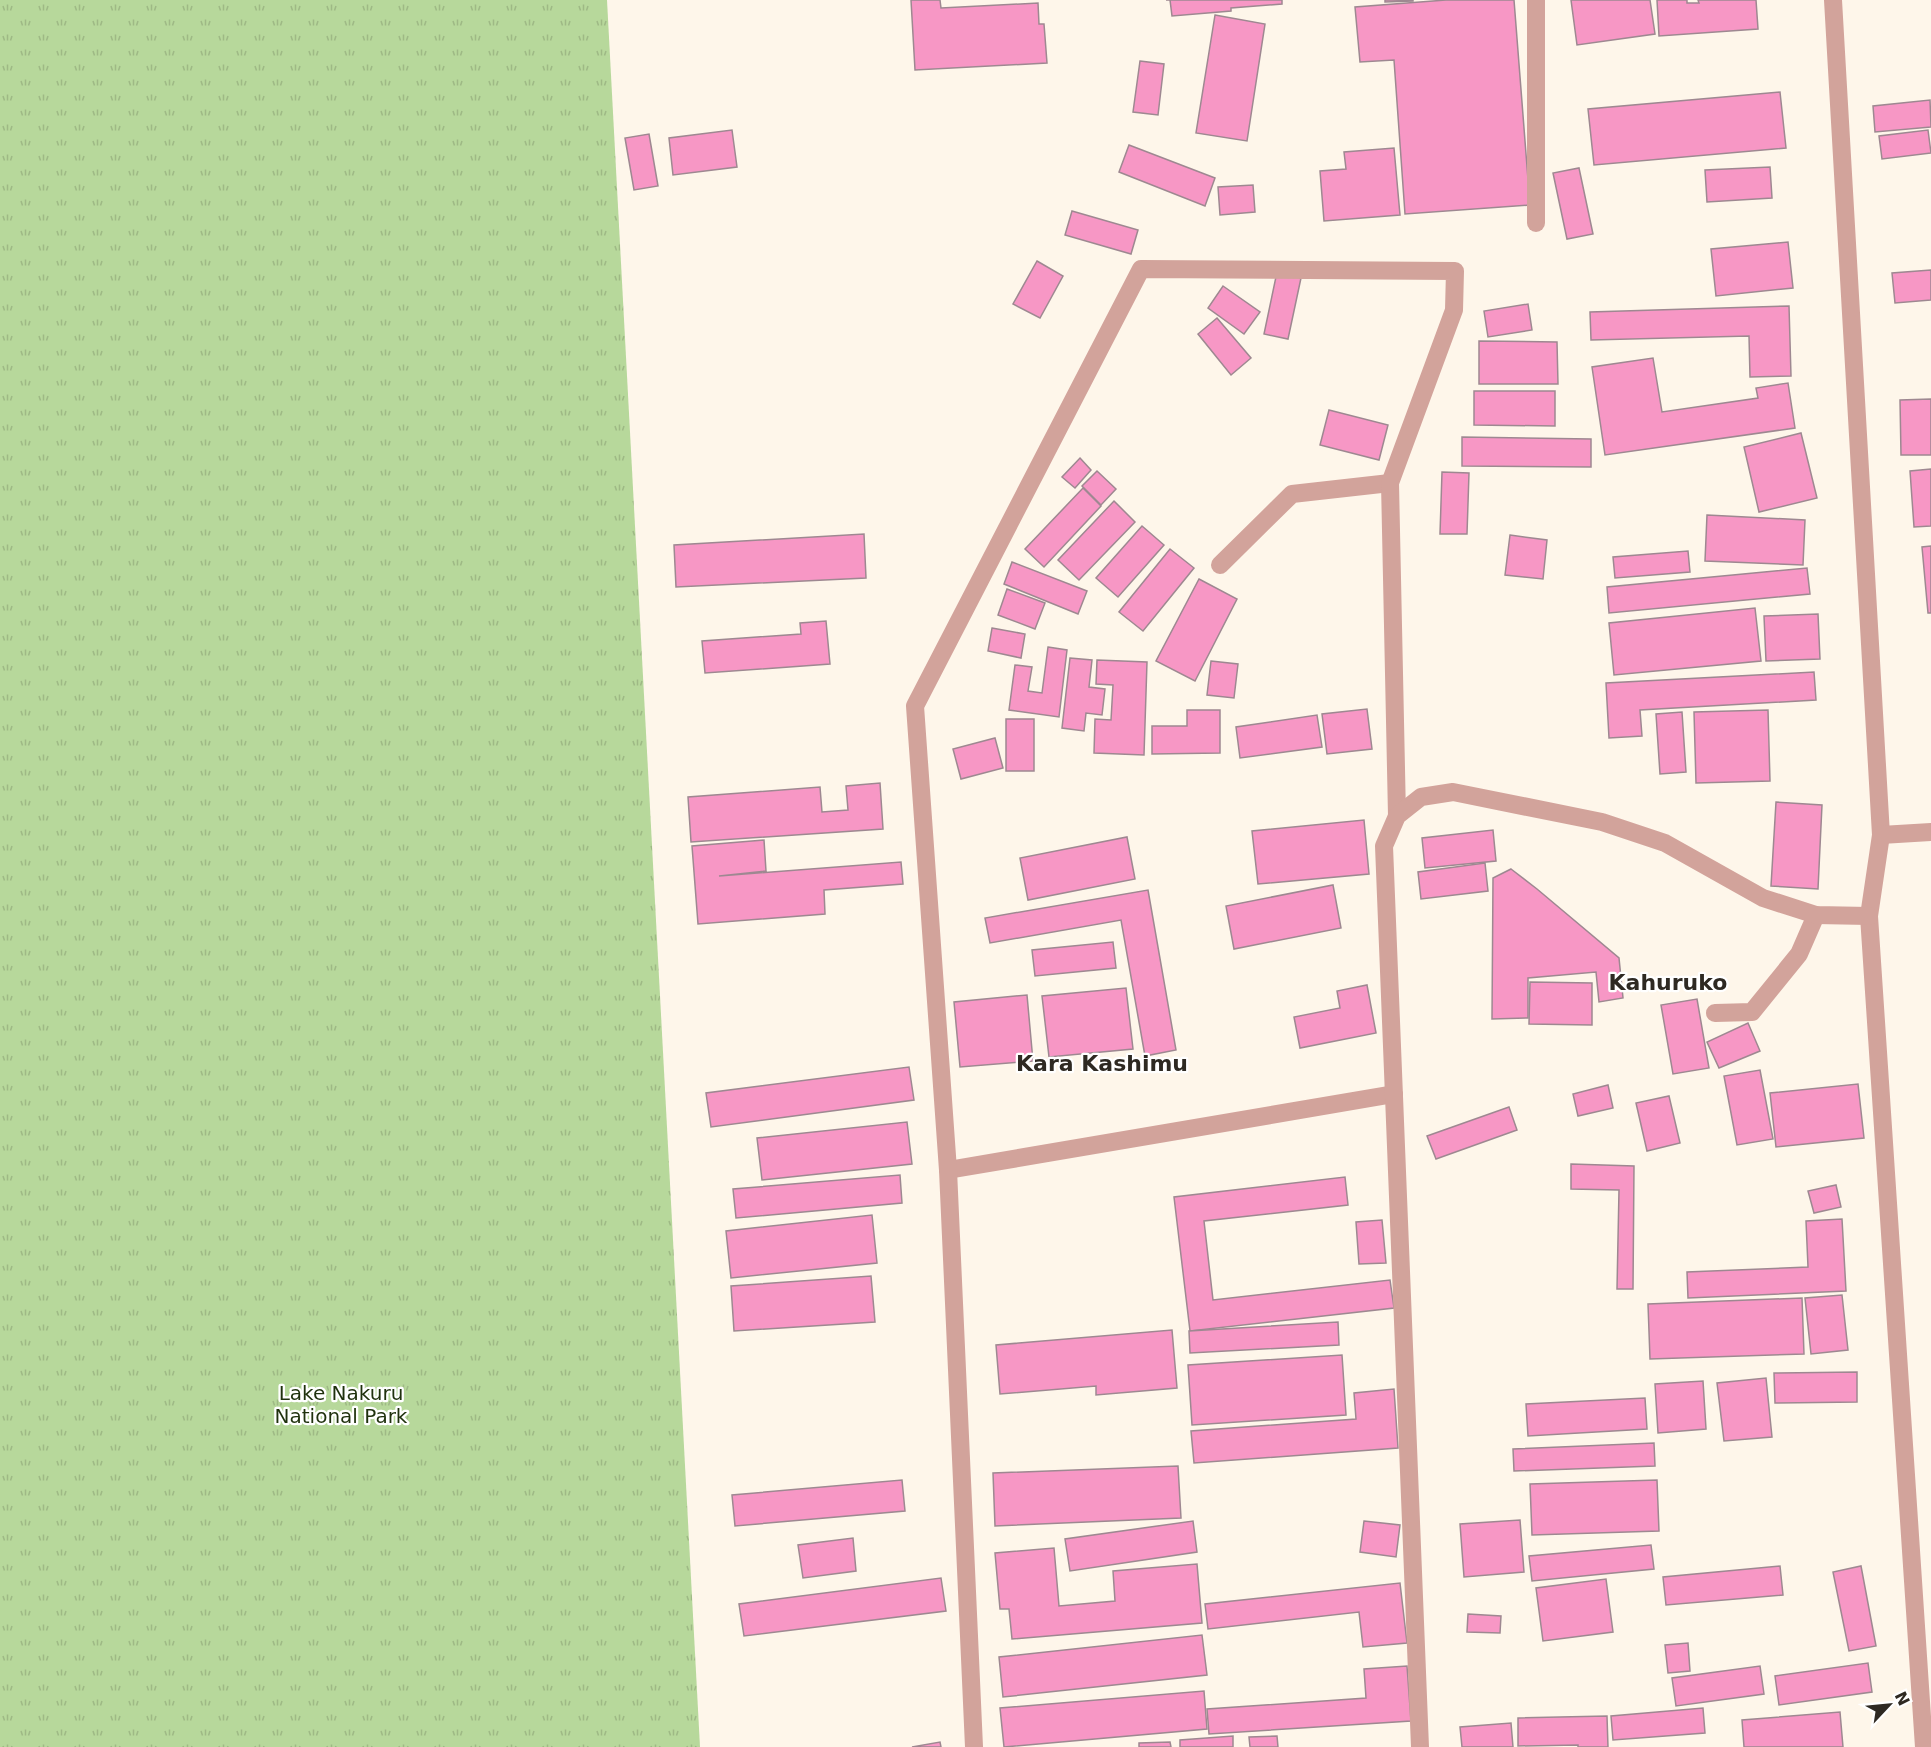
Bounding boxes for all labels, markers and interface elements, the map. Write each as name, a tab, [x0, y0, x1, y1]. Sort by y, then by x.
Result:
district label: Kahuruko	[1609, 970, 1727, 995]
district label: Kara Kashimu	[1016, 1051, 1188, 1076]
park label: Lake Nakuru National Park	[275, 1381, 408, 1428]
north arrow	[1859, 1675, 1919, 1735]
text: N	[1891, 1688, 1914, 1709]

